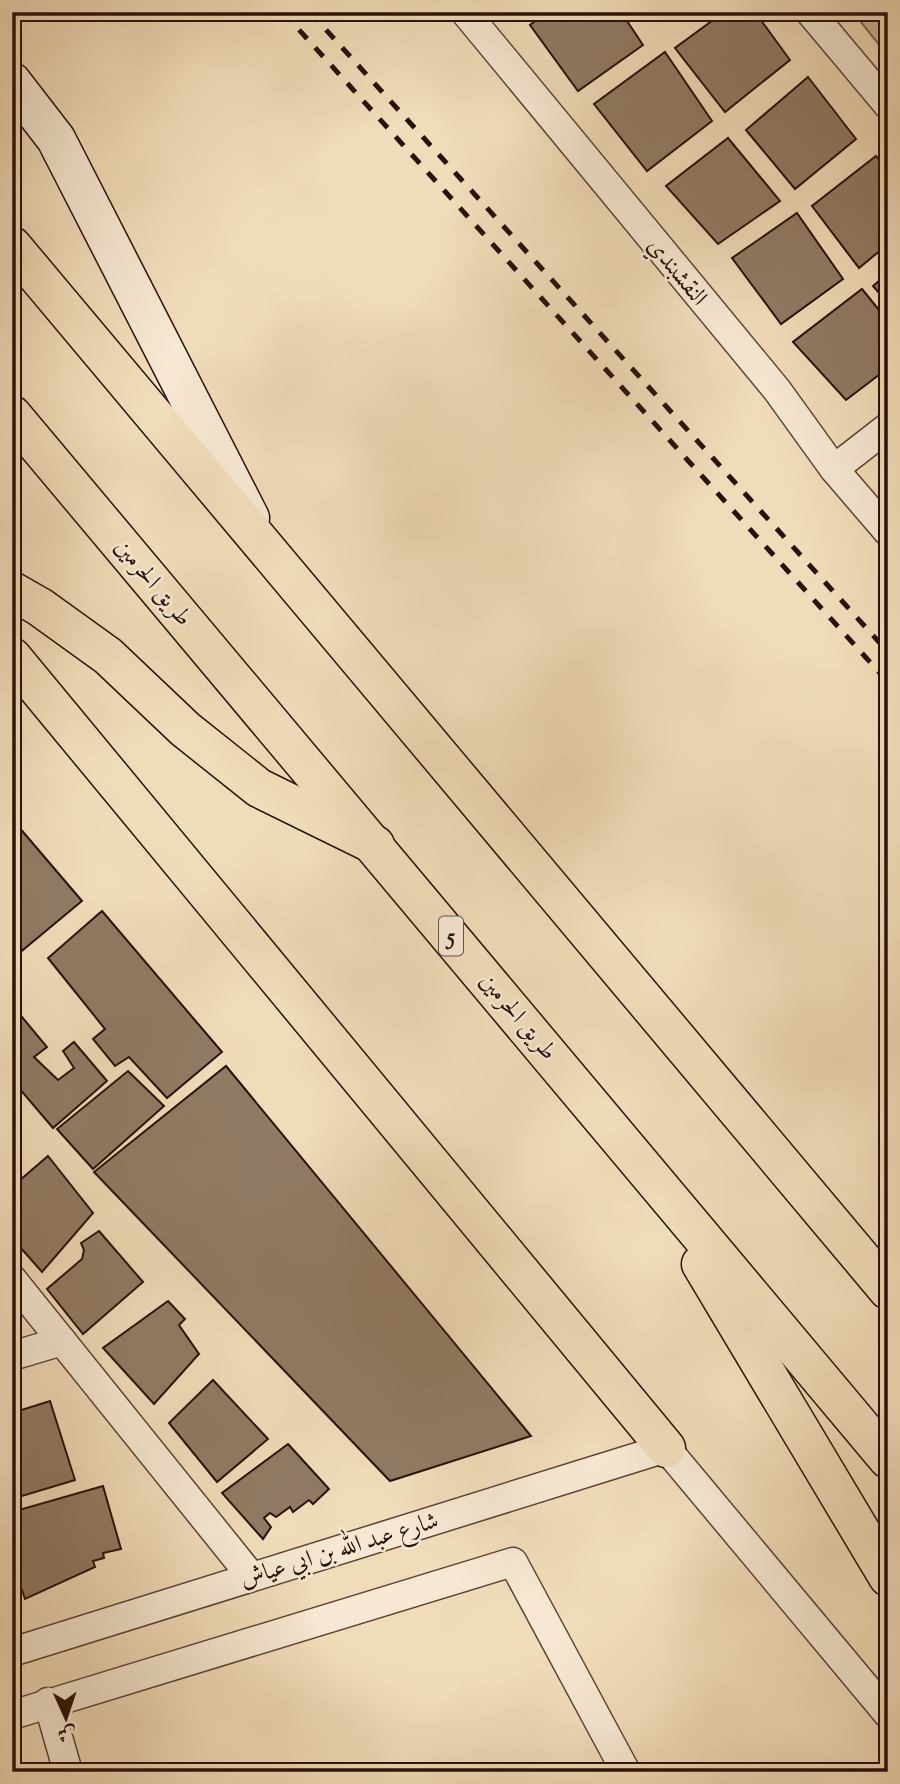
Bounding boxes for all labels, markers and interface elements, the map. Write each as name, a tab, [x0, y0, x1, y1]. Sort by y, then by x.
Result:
street label: النقشبندي	[638, 231, 715, 314]
street label: طريق الحرمين	[106, 532, 199, 634]
road number: 5	[439, 917, 463, 956]
street label: طريق الحرمين	[471, 966, 564, 1068]
street label: شارع عبد الله بن ابي عياش	[235, 1501, 443, 1598]
north arrow	[32, 1682, 102, 1752]
text: ش	[57, 1719, 77, 1746]

